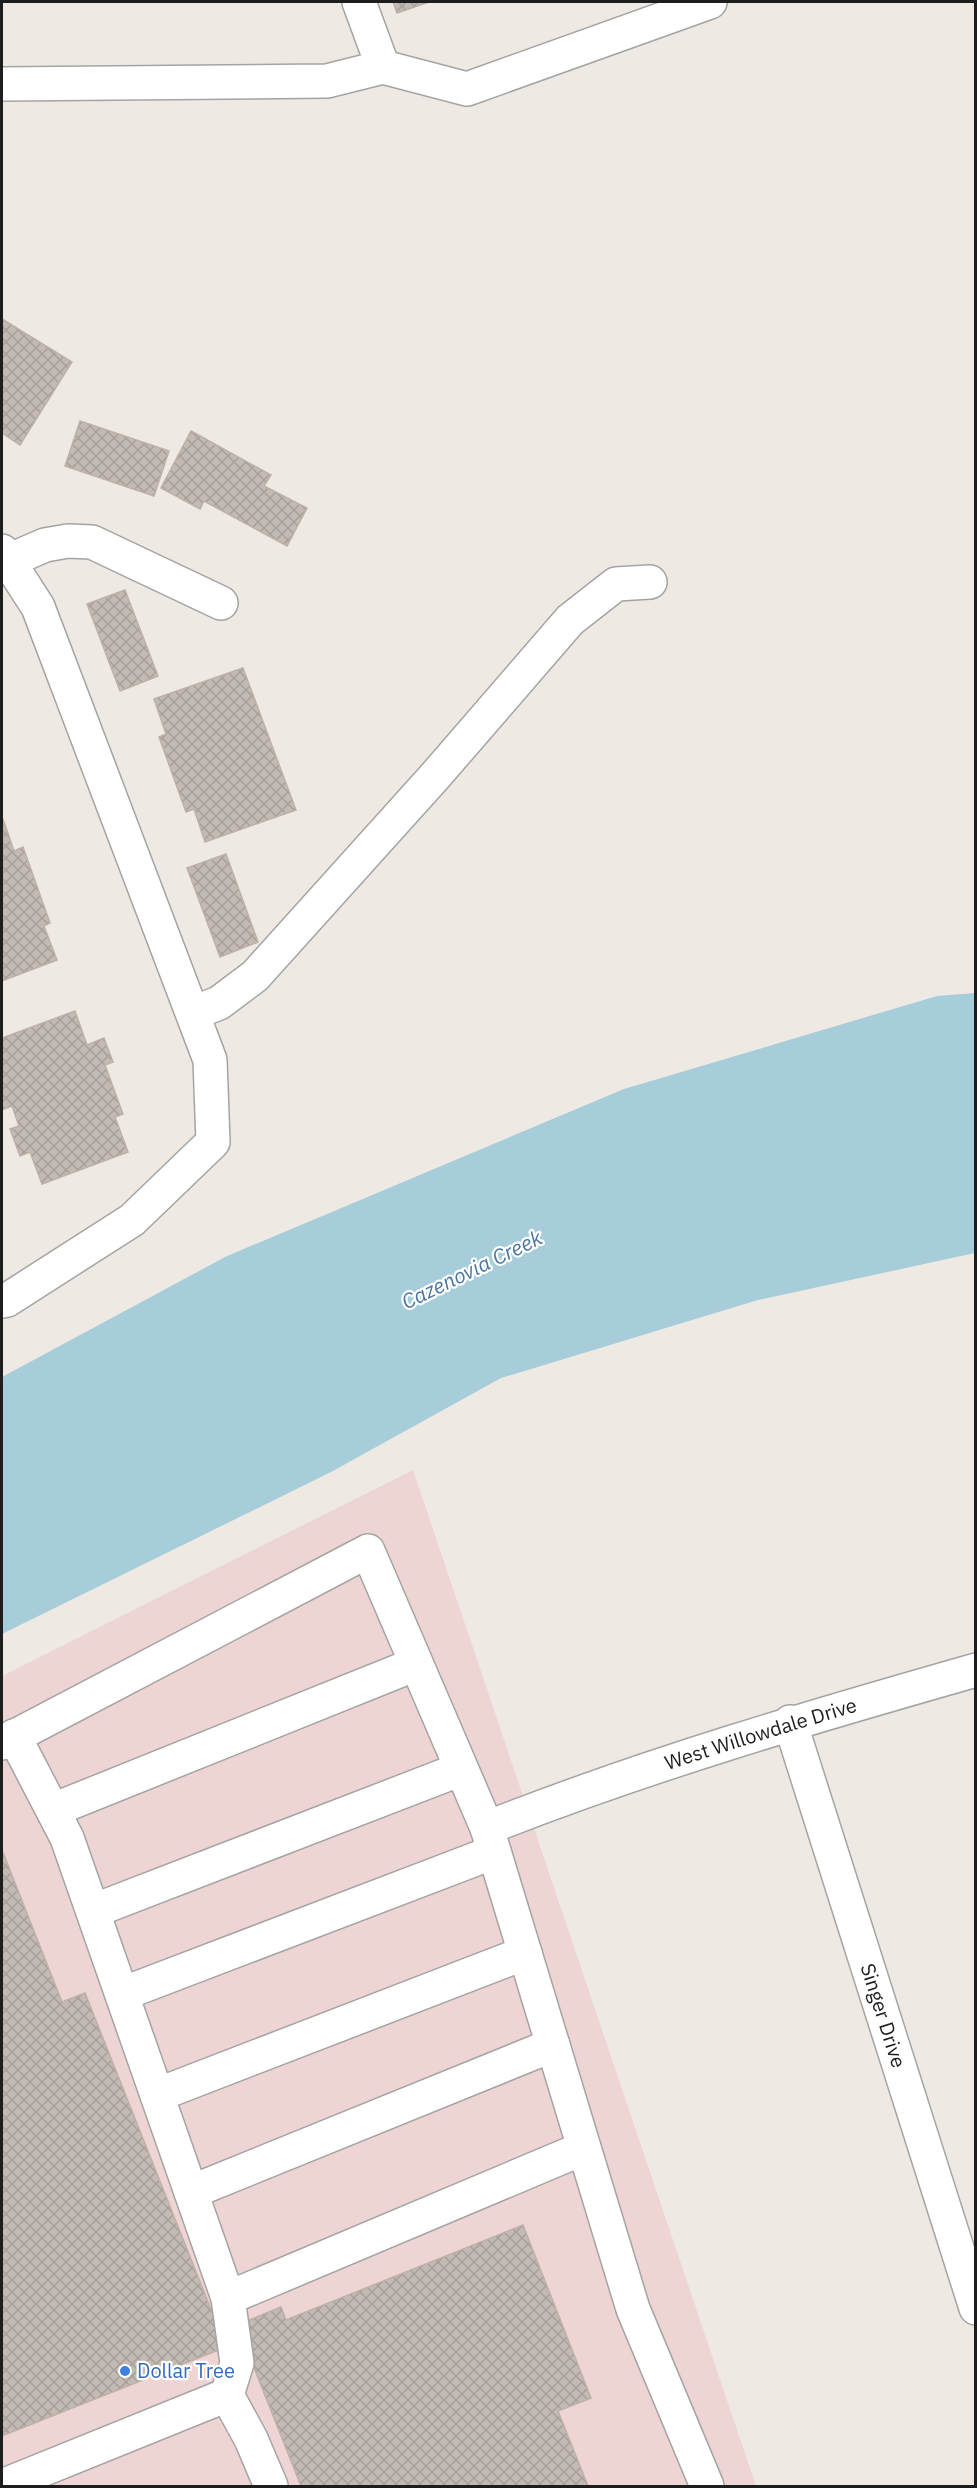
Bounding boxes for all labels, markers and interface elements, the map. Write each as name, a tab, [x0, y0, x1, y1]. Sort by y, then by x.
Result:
water label: Cazenovia Creek	[397, 1222, 547, 1315]
street label: West Willowdale Drive	[661, 1691, 860, 1776]
street label: Singer Drive	[854, 1960, 913, 2071]
place label: Dollar Tree	[137, 2357, 235, 2384]
marker: Dollar Tree	[118, 2364, 132, 2378]

